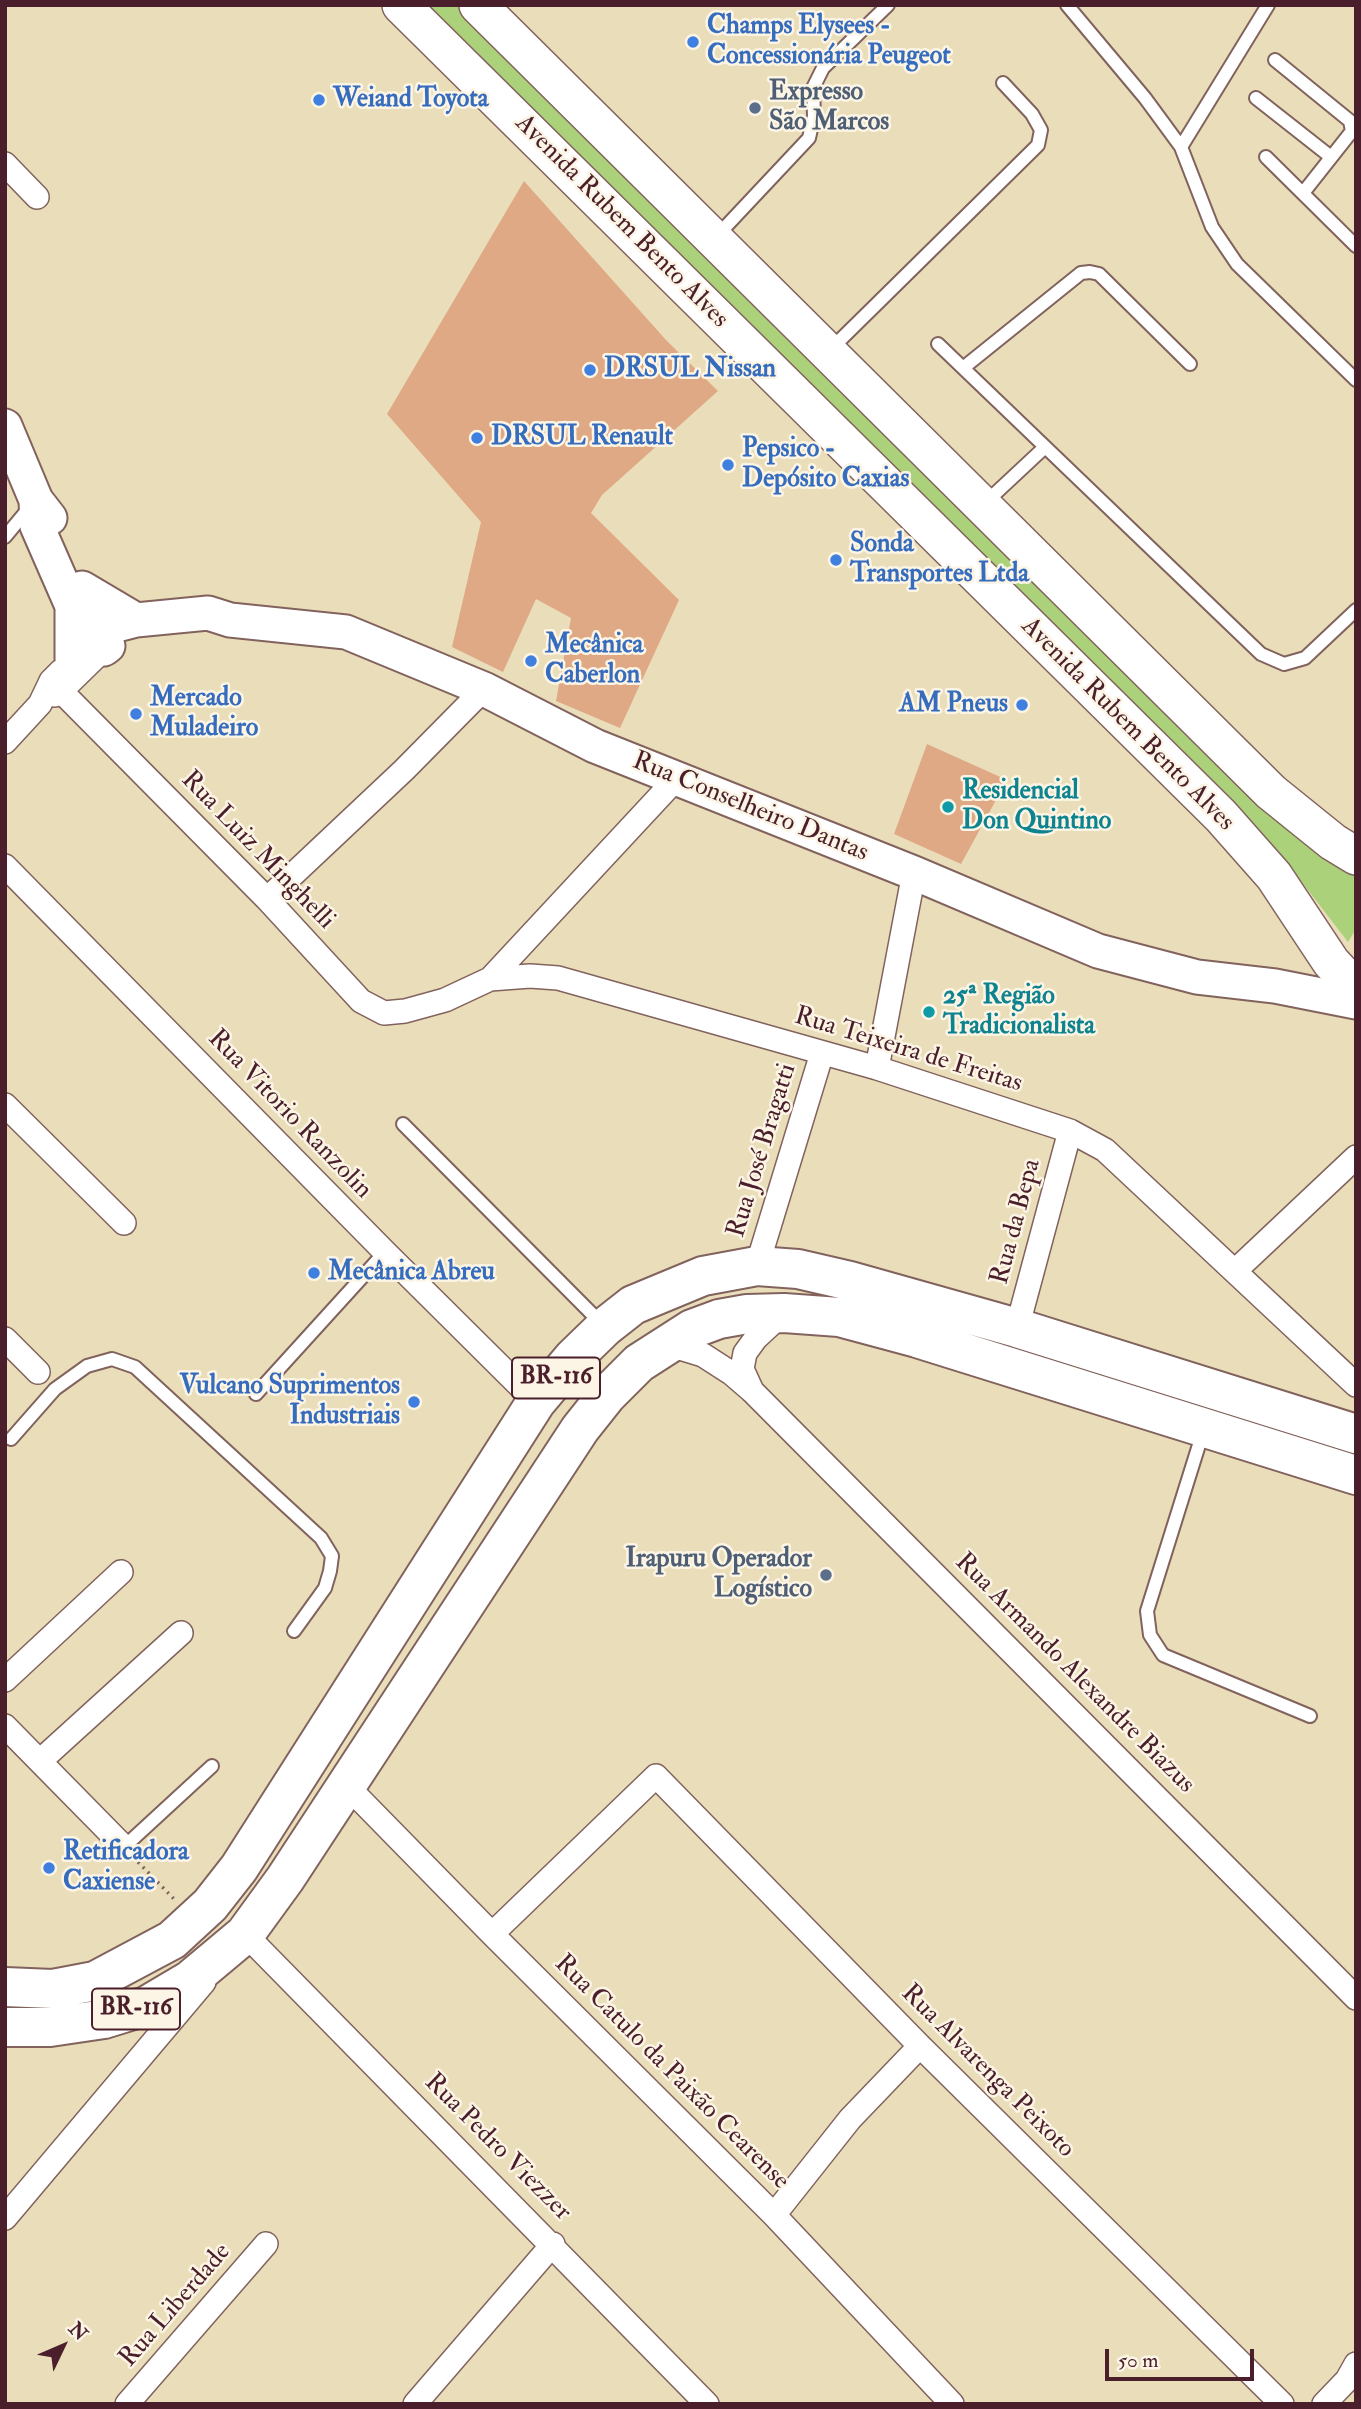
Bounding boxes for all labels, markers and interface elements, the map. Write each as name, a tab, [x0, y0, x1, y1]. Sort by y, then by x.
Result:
place label: Champs Elysees - Concessionária Peugeot	[707, 11, 951, 72]
marker: Champs Elysees - Concessionária Peugeot	[685, 34, 701, 50]
place label: Expresso São Marcos	[769, 77, 889, 138]
place label: Weiand Toyota	[333, 84, 488, 116]
marker: Weiand Toyota	[311, 92, 327, 108]
marker: Expresso São Marcos	[747, 100, 763, 116]
street label: Avenida Rubem Bento Alves	[508, 109, 734, 335]
place label: DRSUL Nissan	[604, 354, 776, 386]
marker: DRSUL Nissan	[582, 362, 598, 378]
place label: DRSUL Renault	[491, 422, 673, 454]
marker: DRSUL Renault	[469, 430, 485, 446]
place label: Pepsico - Depósito Caxias	[742, 434, 909, 496]
marker: Pepsico - Depósito Caxias	[720, 457, 736, 473]
place label: Sonda Transportes Ltda	[850, 529, 1029, 590]
marker: Sonda Transportes Ltda	[828, 552, 844, 568]
street label: Avenida Rubem Bento Alves	[1014, 612, 1240, 838]
place label: Mecânica Caberlon	[545, 630, 643, 692]
marker: Mecânica Caberlon	[523, 653, 539, 669]
place label: Mercado Muladeiro	[150, 683, 258, 744]
place label: AM Pneus	[899, 689, 1008, 721]
marker: AM Pneus	[1014, 697, 1030, 713]
marker: Mercado Muladeiro	[128, 706, 144, 722]
street label: Rua Conselheiro Dantas	[628, 746, 872, 870]
street label: Rua Luiz Minghelli	[173, 765, 341, 937]
place label: Residencial Don Quintino	[962, 776, 1111, 838]
marker: Residencial Don Quintino	[940, 799, 956, 815]
place label: 25ª Região Tradicionalista	[943, 981, 1095, 1042]
street label: Rua Teixeira de Freitas	[790, 1001, 1026, 1101]
marker: 25ª Região Tradicionalista	[921, 1004, 937, 1020]
street label: Rua Vitorio Ranzolin	[200, 1024, 378, 1206]
street label: Rua José Bragatti	[722, 1060, 804, 1242]
street label: Rua da Bepa	[985, 1156, 1049, 1288]
place label: Mecânica Abreu	[328, 1257, 495, 1289]
marker: Mecânica Abreu	[306, 1265, 322, 1281]
road number: BR-116	[512, 1358, 600, 1398]
place label: Vulcano Suprimentos Industriais	[179, 1371, 400, 1432]
marker: Vulcano Suprimentos Industriais	[406, 1394, 422, 1410]
place label: Irapuru Operador Logístico	[625, 1544, 812, 1606]
street label: Rua Armando Alexandre Biazus	[947, 1547, 1201, 1801]
marker: Irapuru Operador Logístico	[818, 1567, 834, 1583]
place label: Retificadora Caxiense	[63, 1837, 189, 1898]
marker: Retificadora Caxiense	[41, 1860, 57, 1876]
street label: Rua Catulo da Paixão Cearense	[547, 1949, 795, 2197]
street label: Rua Alvarenga Peixoto	[894, 1979, 1080, 2165]
road number: BR-116	[92, 1988, 180, 2030]
street label: Rua Pedro Viezzer	[417, 2068, 577, 2228]
street label: Rua Liberdade	[114, 2238, 238, 2374]
north arrow	[28, 2311, 98, 2381]
text: N	[64, 2317, 93, 2346]
scale bar	[1109, 2336, 1258, 2380]
text: 50 m	[1118, 2347, 1159, 2374]

